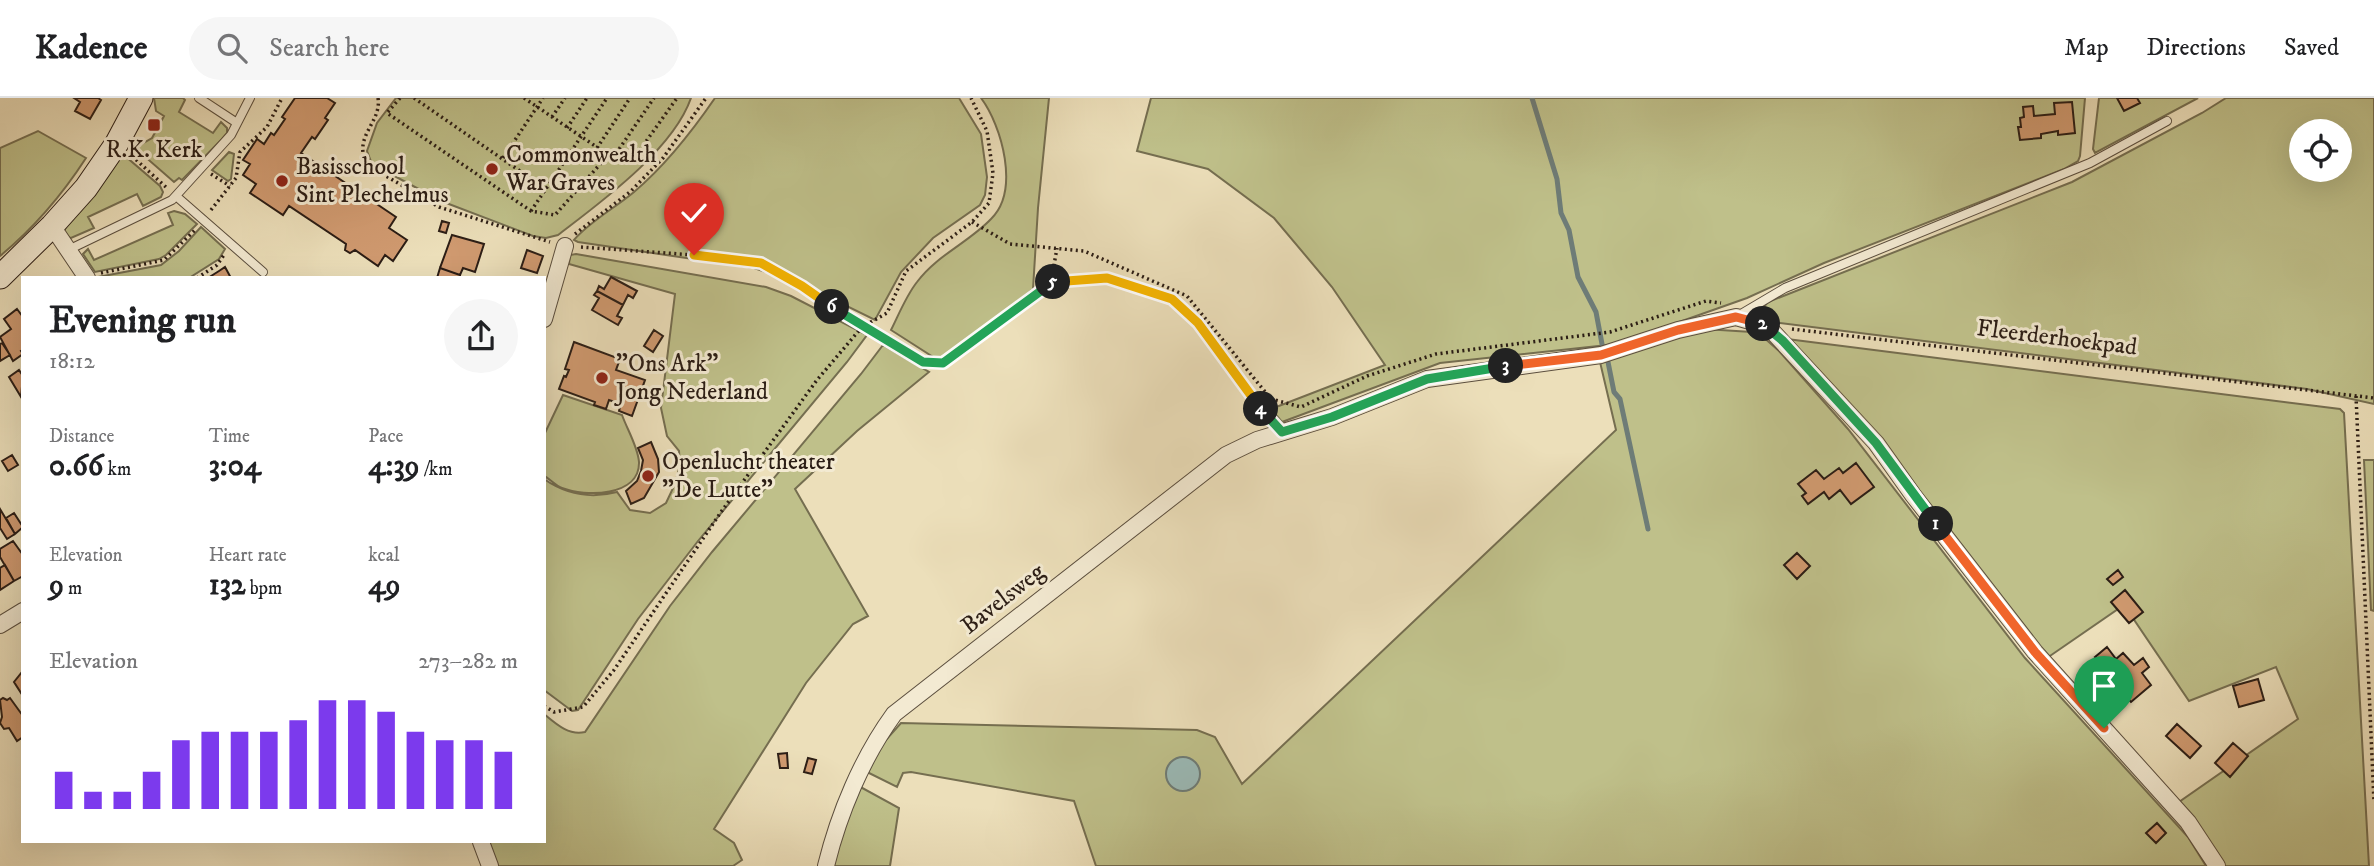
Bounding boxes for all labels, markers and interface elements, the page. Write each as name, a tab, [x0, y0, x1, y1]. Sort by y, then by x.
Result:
search box	[189, 17, 679, 80]
text: Kadence	[35, 28, 147, 69]
icon: search	[213, 29, 251, 67]
text: Search here	[269, 32, 390, 65]
text: Map	[2064, 33, 2109, 63]
text: Directions	[2147, 33, 2246, 63]
text: Saved	[2284, 33, 2339, 63]
marker: R.K. Kerk	[146, 117, 162, 133]
map controls	[2289, 119, 2352, 182]
button: locate	[2289, 119, 2352, 182]
place label: R.K. Kerk	[106, 135, 203, 165]
place label: Commonwealth War Graves	[505, 140, 657, 198]
place label: Basisschool Sint Plechelmus	[296, 152, 448, 210]
marker: Commonwealth War Graves	[484, 161, 500, 177]
marker: Basisschool Sint Plechelmus	[274, 173, 290, 189]
pin	[664, 183, 724, 255]
icon: check	[675, 194, 713, 232]
pin: 5	[1036, 264, 1070, 300]
text: 5	[1048, 270, 1057, 293]
pin: 6	[814, 290, 850, 325]
text: 6	[827, 295, 836, 318]
text: Evening run	[49, 297, 236, 345]
button: share	[444, 299, 518, 373]
pin: 2	[1746, 306, 1780, 342]
text: 2	[1758, 312, 1767, 335]
street label: Fleerderhoekpad	[1975, 313, 2139, 363]
text: 18:12	[49, 347, 95, 376]
pin: 3	[1488, 348, 1524, 384]
place label: "Ons Ark" Jong Nederland	[614, 349, 768, 407]
text: 3	[1502, 354, 1509, 377]
marker: "Ons Ark" Jong Nederland	[594, 370, 610, 386]
pin: 4	[1244, 392, 1278, 426]
text: 4	[1255, 397, 1266, 420]
text: Distance	[49, 425, 114, 448]
text: Time	[209, 425, 250, 448]
text: Pace	[368, 425, 403, 448]
place label: Openlucht theater "De Lutte"	[662, 447, 835, 505]
text: 0.66	[49, 448, 103, 485]
text: 3:04	[209, 448, 261, 485]
text: 4:39	[368, 448, 420, 485]
text: km	[103, 458, 131, 481]
text: /km	[420, 458, 453, 481]
marker: Openlucht theater "De Lutte"	[640, 468, 656, 484]
pin: 1	[1918, 506, 1954, 542]
text: 1	[1932, 512, 1939, 535]
text: Elevation	[49, 544, 123, 567]
text: Heart rate	[209, 544, 287, 567]
text: kcal	[368, 544, 400, 567]
street label: Bavelsweg	[955, 557, 1051, 641]
text: 9	[49, 567, 64, 604]
text: 132	[209, 567, 246, 604]
text: 49	[368, 567, 401, 604]
text: m	[64, 577, 82, 600]
text: bpm	[246, 577, 282, 600]
text: Elevation	[49, 647, 138, 676]
text: 273–282 m	[418, 647, 518, 676]
pin	[2074, 656, 2134, 728]
icon: arrive	[2085, 667, 2123, 705]

